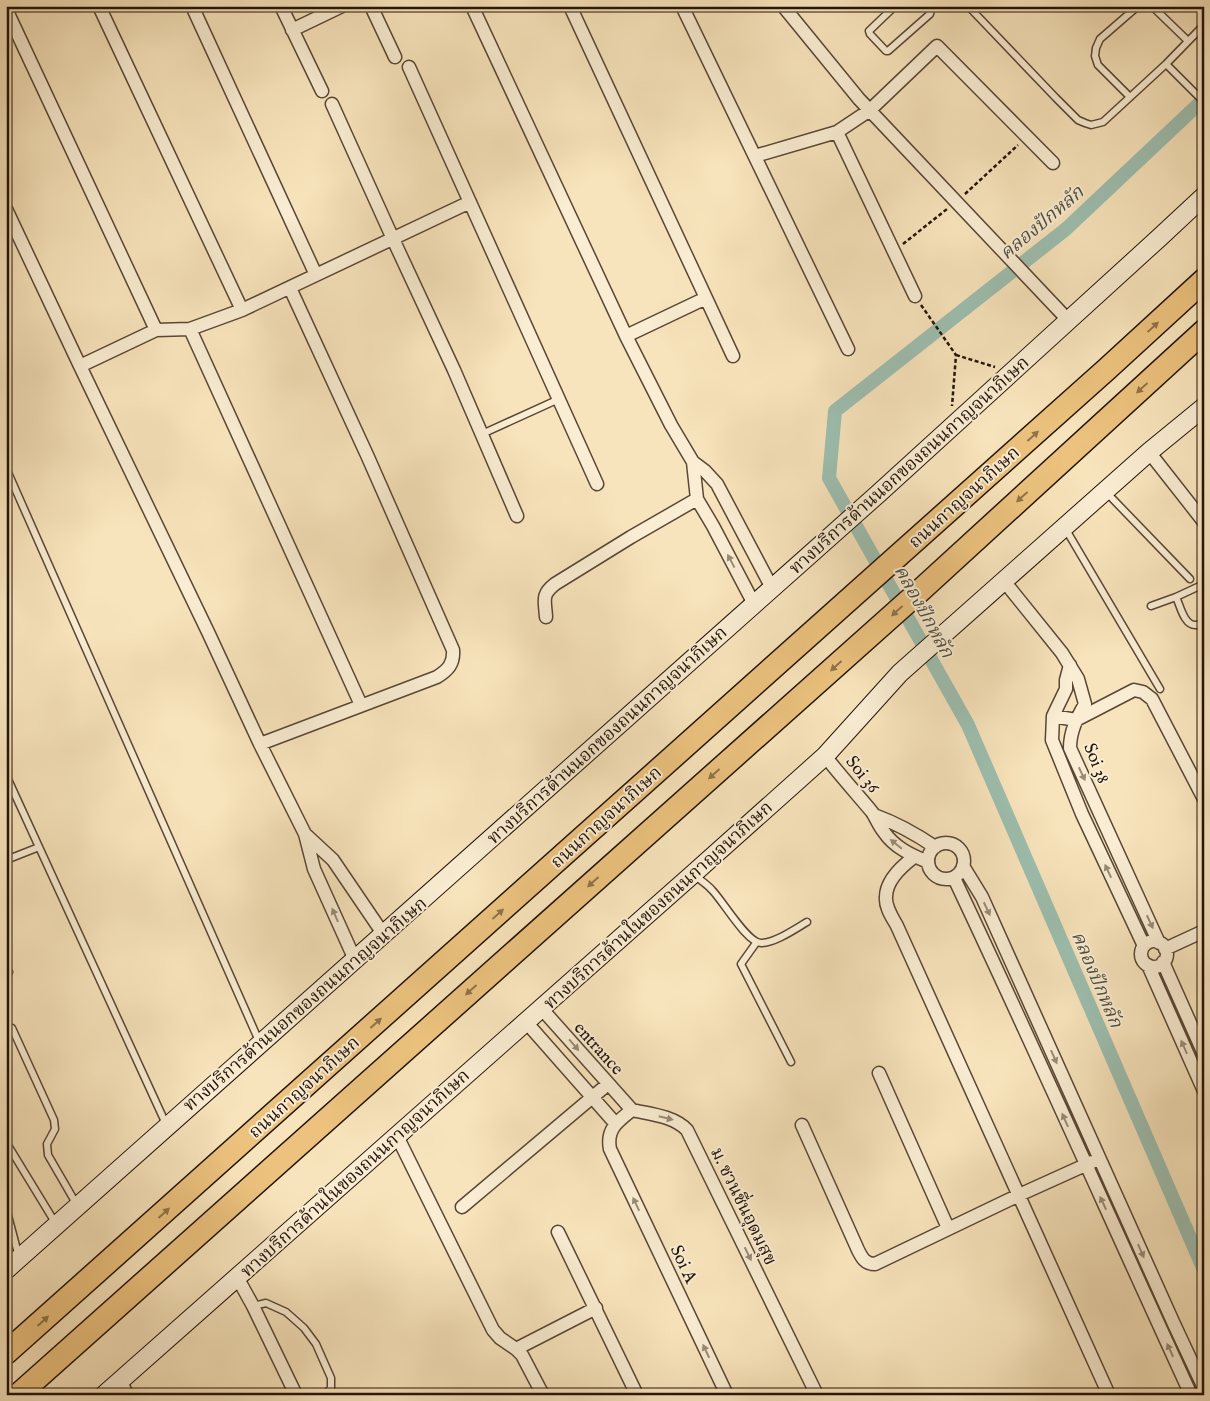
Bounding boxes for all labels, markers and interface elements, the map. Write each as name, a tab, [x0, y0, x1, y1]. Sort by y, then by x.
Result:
water label: คลองปักหลัก	[995, 180, 1090, 266]
one-way arrow	[1147, 321, 1159, 333]
street label: ทางบริการด้านนอกของถนนกาญจนาภิเษก	[785, 351, 1033, 579]
one-way arrow	[1136, 382, 1148, 393]
one-way arrow	[1026, 430, 1038, 442]
street label: ถนนกาญจนาภิเษก	[904, 442, 1024, 552]
one-way arrow	[1017, 491, 1029, 503]
one-way arrow	[727, 554, 736, 568]
water label: คลองปักหลัก	[888, 561, 959, 664]
one-way arrow	[891, 605, 903, 617]
street label: ทางบริการด้านนอกของถนนกาญจนาภิเษก	[483, 621, 731, 849]
one-way arrow	[829, 660, 842, 671]
street label: Soi 38	[1077, 740, 1114, 787]
street label: Soi 36	[840, 751, 884, 799]
street label: ถนนกาญจนาภิเษก	[546, 762, 666, 872]
one-way arrow	[1078, 767, 1086, 781]
one-way arrow	[708, 768, 721, 779]
street label: ทางบริการด้านในของถนนกาญจนาภิเษก	[538, 796, 778, 1015]
one-way arrow	[890, 839, 903, 850]
one-way arrow	[1104, 863, 1112, 878]
one-way arrow	[586, 876, 599, 887]
street label: ทางบริการด้านนอกของถนนกาญจนาภิเษก	[179, 892, 431, 1116]
one-way arrow	[983, 902, 991, 916]
one-way arrow	[330, 908, 339, 923]
one-way arrow	[491, 909, 504, 920]
one-way arrow	[1146, 915, 1154, 929]
water label: คลองปักหลัก	[1065, 928, 1128, 1033]
one-way arrow	[465, 984, 478, 995]
one-way arrow	[370, 1017, 382, 1029]
street label: entrance	[568, 1018, 628, 1080]
street label: ถนนกาญจนาภิเษก	[244, 1032, 364, 1142]
one-way arrow	[568, 1038, 579, 1051]
one-way arrow	[1180, 1040, 1188, 1054]
one-way arrow	[1050, 1050, 1058, 1064]
street label: ทางบริการด้านในของถนนกาญจนาภิเษก	[235, 1064, 475, 1283]
one-way arrow	[1061, 1113, 1069, 1127]
one-way arrow	[659, 1114, 674, 1122]
street label: ม. ชวนชื่นอุดมสุข	[704, 1142, 785, 1269]
one-way arrow	[1098, 1196, 1106, 1210]
one-way arrow	[632, 1197, 640, 1211]
one-way arrow	[157, 1207, 170, 1218]
street label: Soi A	[664, 1242, 702, 1288]
one-way arrow	[1137, 1244, 1145, 1258]
one-way arrow	[744, 1246, 752, 1261]
one-way arrow	[36, 1315, 48, 1327]
one-way arrow	[1166, 1343, 1174, 1357]
one-way arrow	[702, 1344, 710, 1358]

